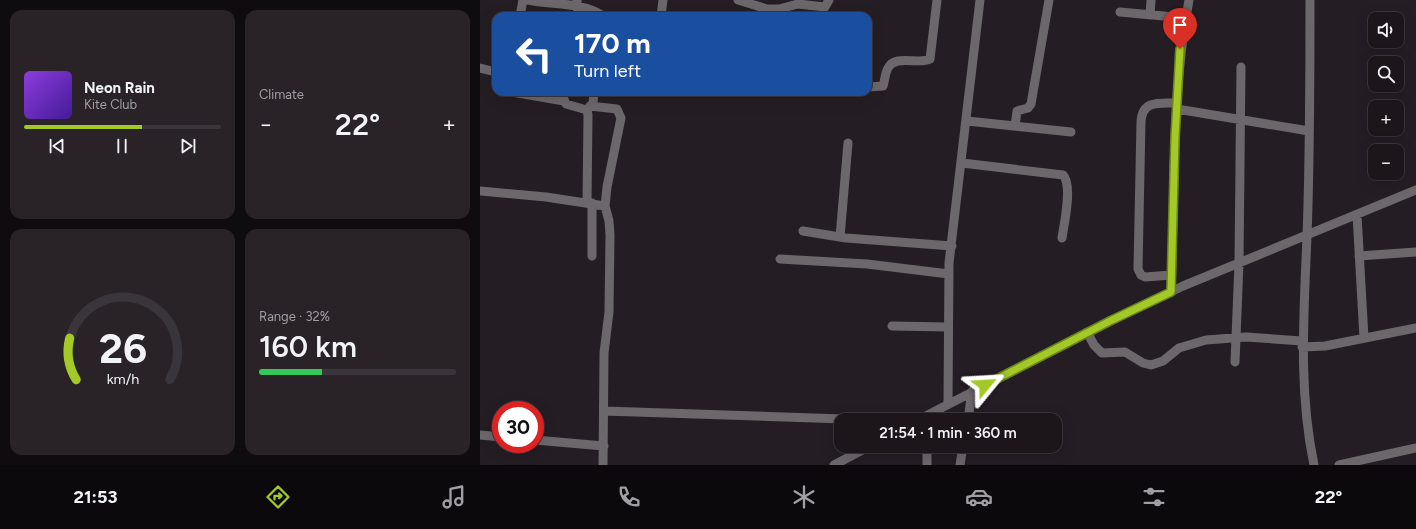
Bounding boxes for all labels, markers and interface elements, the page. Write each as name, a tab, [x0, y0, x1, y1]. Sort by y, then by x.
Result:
pin	[1163, 8, 1197, 49]
map controls	[1368, 12, 1404, 180]
button: sound	[1368, 12, 1404, 48]
icon: arrive	[1169, 14, 1191, 36]
text: 170 m	[574, 26, 651, 60]
icon: left	[508, 28, 560, 80]
button: search	[1368, 56, 1404, 92]
text: Turn left	[574, 60, 641, 82]
text: Neon Rain	[84, 79, 155, 97]
text: Climate	[259, 87, 304, 102]
text: Kite Club	[84, 97, 137, 112]
button: +	[1368, 100, 1404, 136]
text: 22°	[335, 106, 380, 143]
text: −	[259, 111, 273, 138]
text: +	[442, 111, 456, 138]
icon: previous	[46, 135, 68, 157]
icon: pause	[111, 135, 133, 157]
icon: next	[177, 135, 199, 157]
button: −	[1368, 144, 1404, 180]
text: Range · 32%	[259, 309, 330, 324]
text: 26	[98, 323, 147, 373]
text: 160 km	[259, 328, 357, 365]
position arrow	[964, 364, 1006, 406]
text: km/h	[106, 369, 139, 387]
speed limit sign: 30	[492, 401, 544, 453]
text: 21:54 · 1 min · 360 m	[879, 424, 1017, 442]
icon: directions	[264, 483, 292, 511]
icon: music	[440, 483, 468, 511]
icon: phone	[615, 483, 643, 511]
icon: climate	[790, 483, 818, 511]
icon: car	[965, 483, 993, 511]
icon: filters	[1140, 483, 1168, 511]
text: 21:53	[74, 486, 117, 508]
text: 22°	[1315, 486, 1342, 508]

